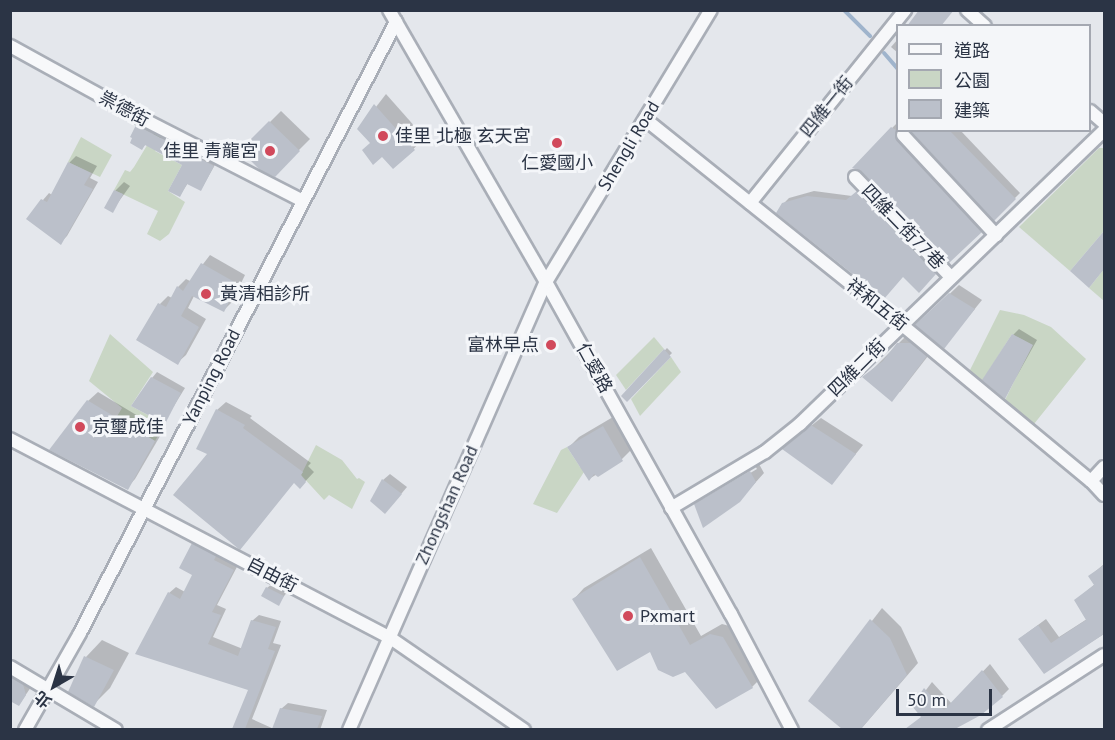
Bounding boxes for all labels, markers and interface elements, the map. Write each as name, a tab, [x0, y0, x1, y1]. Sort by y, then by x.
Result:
legend	[896, 24, 1091, 132]
text: 道路	[954, 39, 990, 62]
text: 公園	[954, 69, 990, 92]
street label: 四維一街	[796, 72, 858, 142]
street label: 祟德街	[95, 87, 153, 131]
street label: Shengli Road	[594, 97, 664, 195]
text: 建築	[954, 99, 990, 122]
place label: 佳里 北極 玄天宮	[395, 125, 531, 147]
marker: 佳里 北極 玄天宮	[376, 129, 390, 143]
marker: 仁愛國小	[550, 136, 564, 150]
place label: 佳里 青龍宮	[163, 140, 258, 162]
marker: 佳里 青龍宮	[263, 144, 277, 158]
place label: 仁愛國小	[521, 152, 593, 174]
street label: 四維二街77巷	[857, 180, 949, 274]
street label: 祥和五街	[842, 274, 912, 336]
place label: 黃清相診所	[220, 283, 310, 305]
marker: 黃清相診所	[197, 285, 215, 303]
street label: Yanping Road	[179, 326, 245, 428]
place label: 富林早点	[467, 334, 539, 356]
street label: 四維二街	[824, 335, 890, 401]
marker: 富林早点	[544, 338, 558, 352]
street label: 仁愛路	[571, 339, 617, 397]
place label: 京璽成佳	[92, 416, 164, 438]
marker: 京璽成佳	[73, 420, 87, 434]
street label: Zhongshan Road	[411, 442, 483, 568]
street label: 自由街	[243, 553, 301, 597]
place label: Pxmart	[640, 605, 695, 627]
marker: Pxmart	[621, 609, 635, 623]
north arrow	[24, 656, 84, 716]
scale bar	[899, 677, 995, 715]
text: 北	[30, 687, 55, 713]
text: 50 m	[907, 688, 946, 711]

